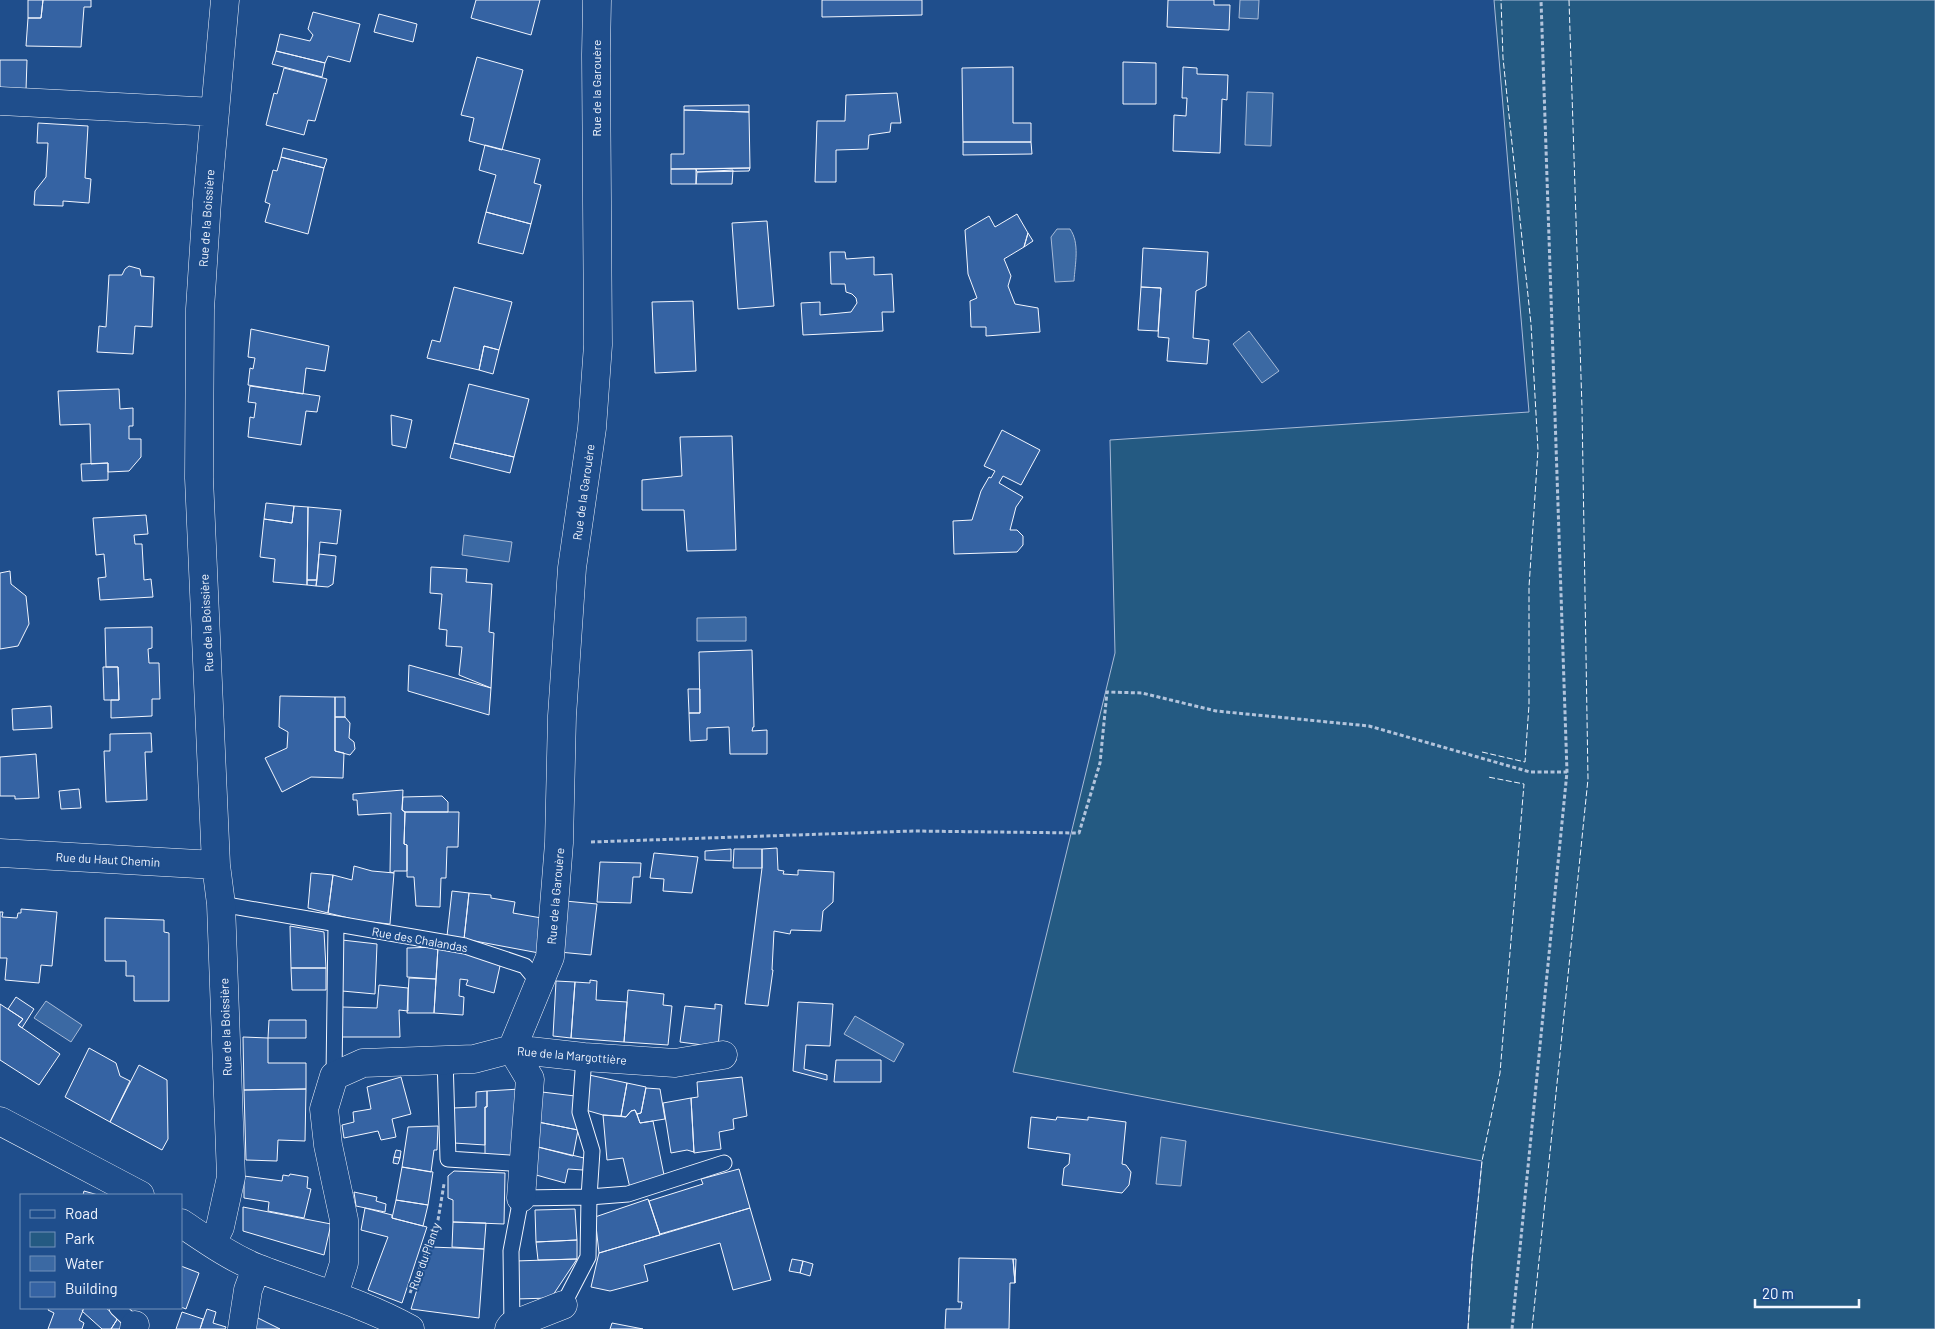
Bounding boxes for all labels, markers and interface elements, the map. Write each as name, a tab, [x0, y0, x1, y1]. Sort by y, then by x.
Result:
street label: Rue de la Garouère	[589, 40, 603, 137]
street label: Rue de la Boissière	[196, 169, 216, 267]
street label: Rue de la Garouère	[569, 443, 597, 541]
street label: Rue de la Boissière	[196, 574, 216, 672]
street label: Rue de la Garouère	[544, 847, 566, 945]
street label: Rue du Haut Chemin	[55, 849, 161, 869]
street label: Rue des Chalandas	[371, 924, 469, 954]
street label: Rue de la Boissière	[216, 978, 234, 1076]
street label: Rue de la Margottière	[517, 1043, 627, 1067]
legend	[20, 1194, 182, 1309]
text: Road	[65, 1204, 98, 1222]
street label: Rue du Planty	[405, 1220, 443, 1291]
text: Park	[65, 1229, 95, 1247]
text: Water	[65, 1254, 104, 1272]
scale bar	[1755, 1276, 1859, 1308]
text: Building	[65, 1279, 118, 1297]
text: 20 m	[1762, 1284, 1794, 1302]

